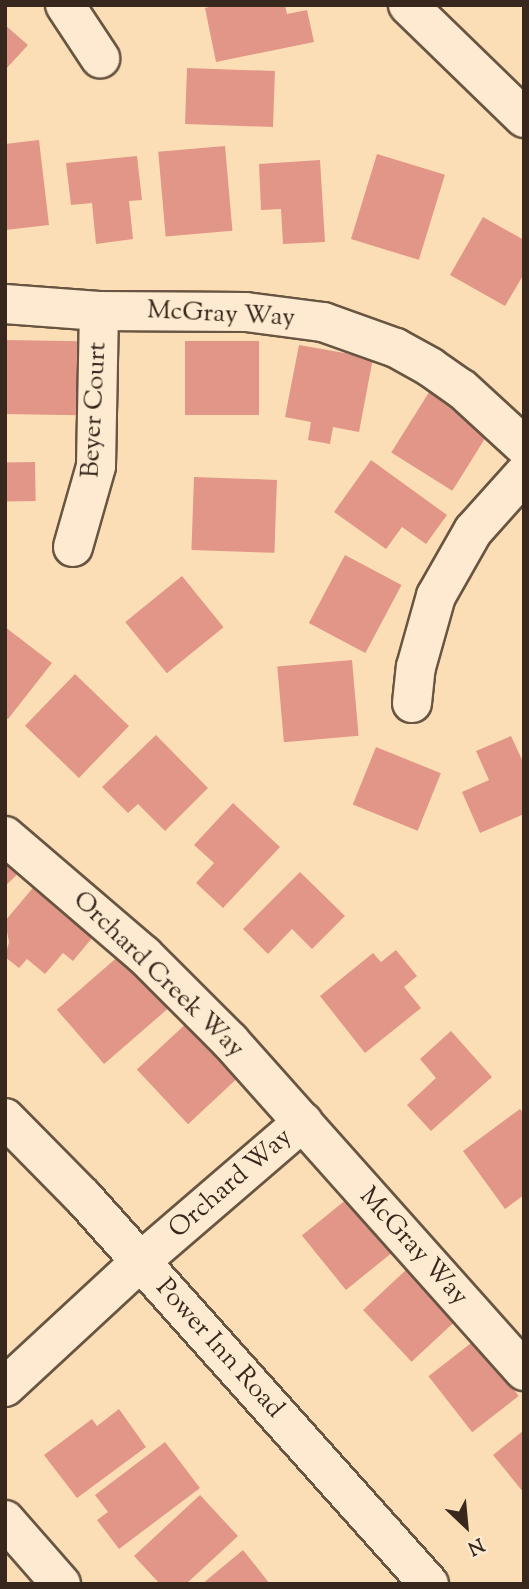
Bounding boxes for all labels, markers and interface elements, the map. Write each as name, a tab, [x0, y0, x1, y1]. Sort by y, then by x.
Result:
street label: McGray Way	[146, 296, 296, 334]
street label: Beyer Court	[76, 341, 114, 479]
street label: Orchard Creek Way	[66, 885, 250, 1065]
street label: Orchard Way	[163, 1122, 299, 1246]
street label: McGray Way	[352, 1181, 474, 1313]
street label: Power Inn Road	[148, 1273, 290, 1425]
north arrow	[431, 1491, 501, 1561]
text: N	[463, 1530, 488, 1561]

